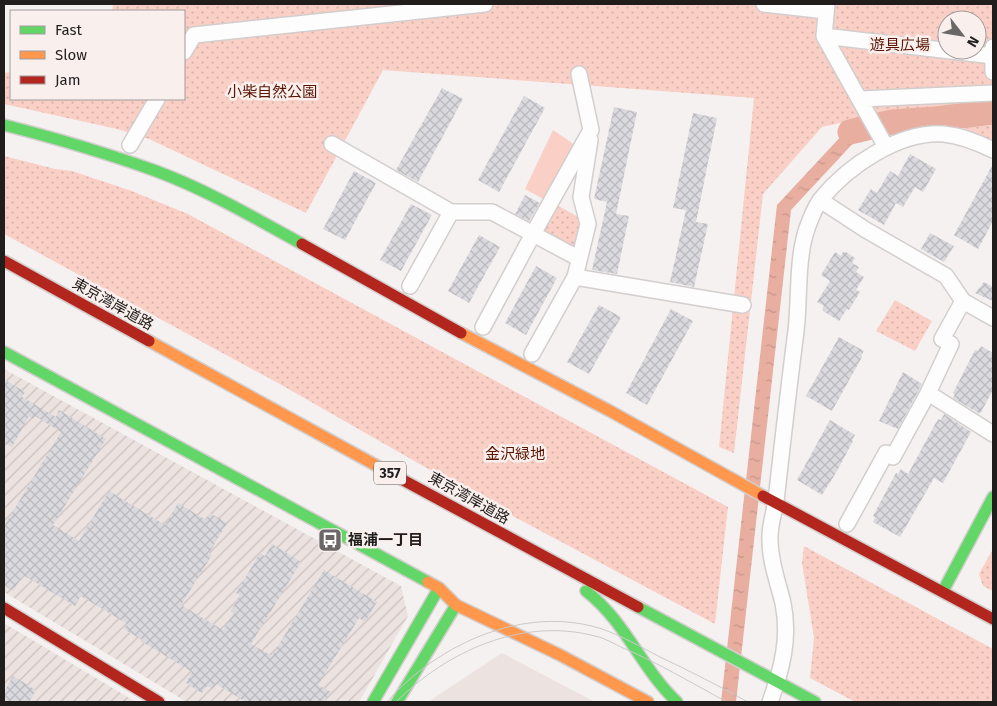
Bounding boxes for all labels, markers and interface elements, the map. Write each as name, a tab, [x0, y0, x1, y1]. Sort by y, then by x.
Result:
legend	[10, 10, 185, 100]
north arrow	[937, 10, 987, 60]
text: Fast	[55, 21, 82, 39]
text: N	[963, 33, 982, 50]
park label: 遊具広場	[870, 36, 930, 54]
text: Slow	[55, 46, 87, 64]
text: Jam	[55, 71, 81, 89]
park label: 小柴自然公園	[227, 83, 317, 101]
street label: 東京湾岸道路	[69, 274, 157, 334]
park label: 金沢緑地	[485, 445, 545, 463]
road number: 357	[374, 462, 406, 484]
street label: 東京湾岸道路	[425, 468, 513, 528]
bus stop icon: 福浦一丁目	[317, 527, 343, 553]
place label: 福浦一丁目	[347, 531, 423, 549]

